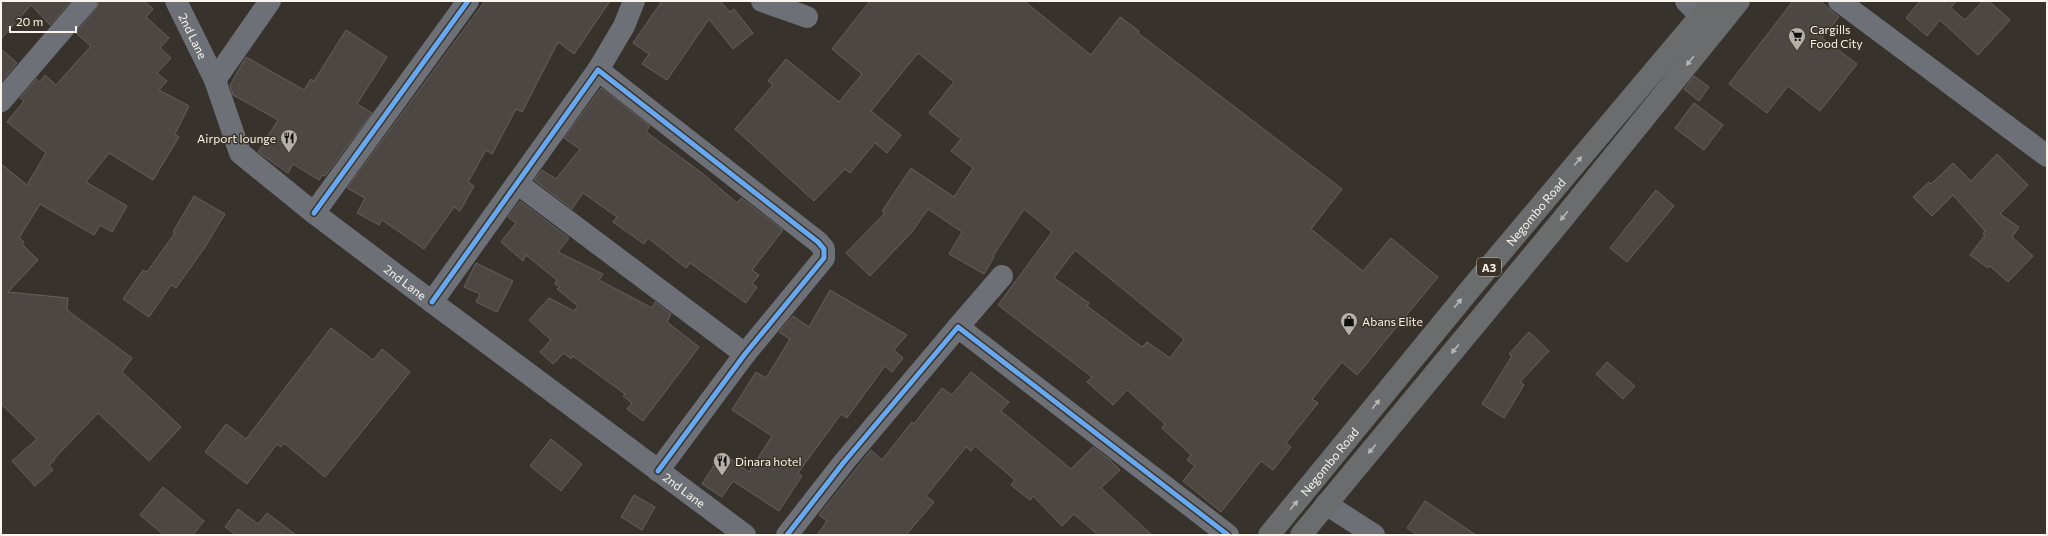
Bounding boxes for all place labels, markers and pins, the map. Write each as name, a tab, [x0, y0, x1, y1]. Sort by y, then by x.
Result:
place label: Cargills Food City	[1810, 22, 1863, 50]
supermarket icon: Cargills Food City	[1787, 26, 1807, 51]
restaurant icon: Airport lounge	[279, 128, 299, 153]
place label: Airport lounge	[197, 131, 276, 145]
shop icon: Abans Elite	[1339, 311, 1359, 336]
place label: Abans Elite	[1362, 314, 1423, 328]
restaurant icon: Dinara hotel	[712, 451, 732, 476]
place label: Dinara hotel	[735, 454, 802, 468]

